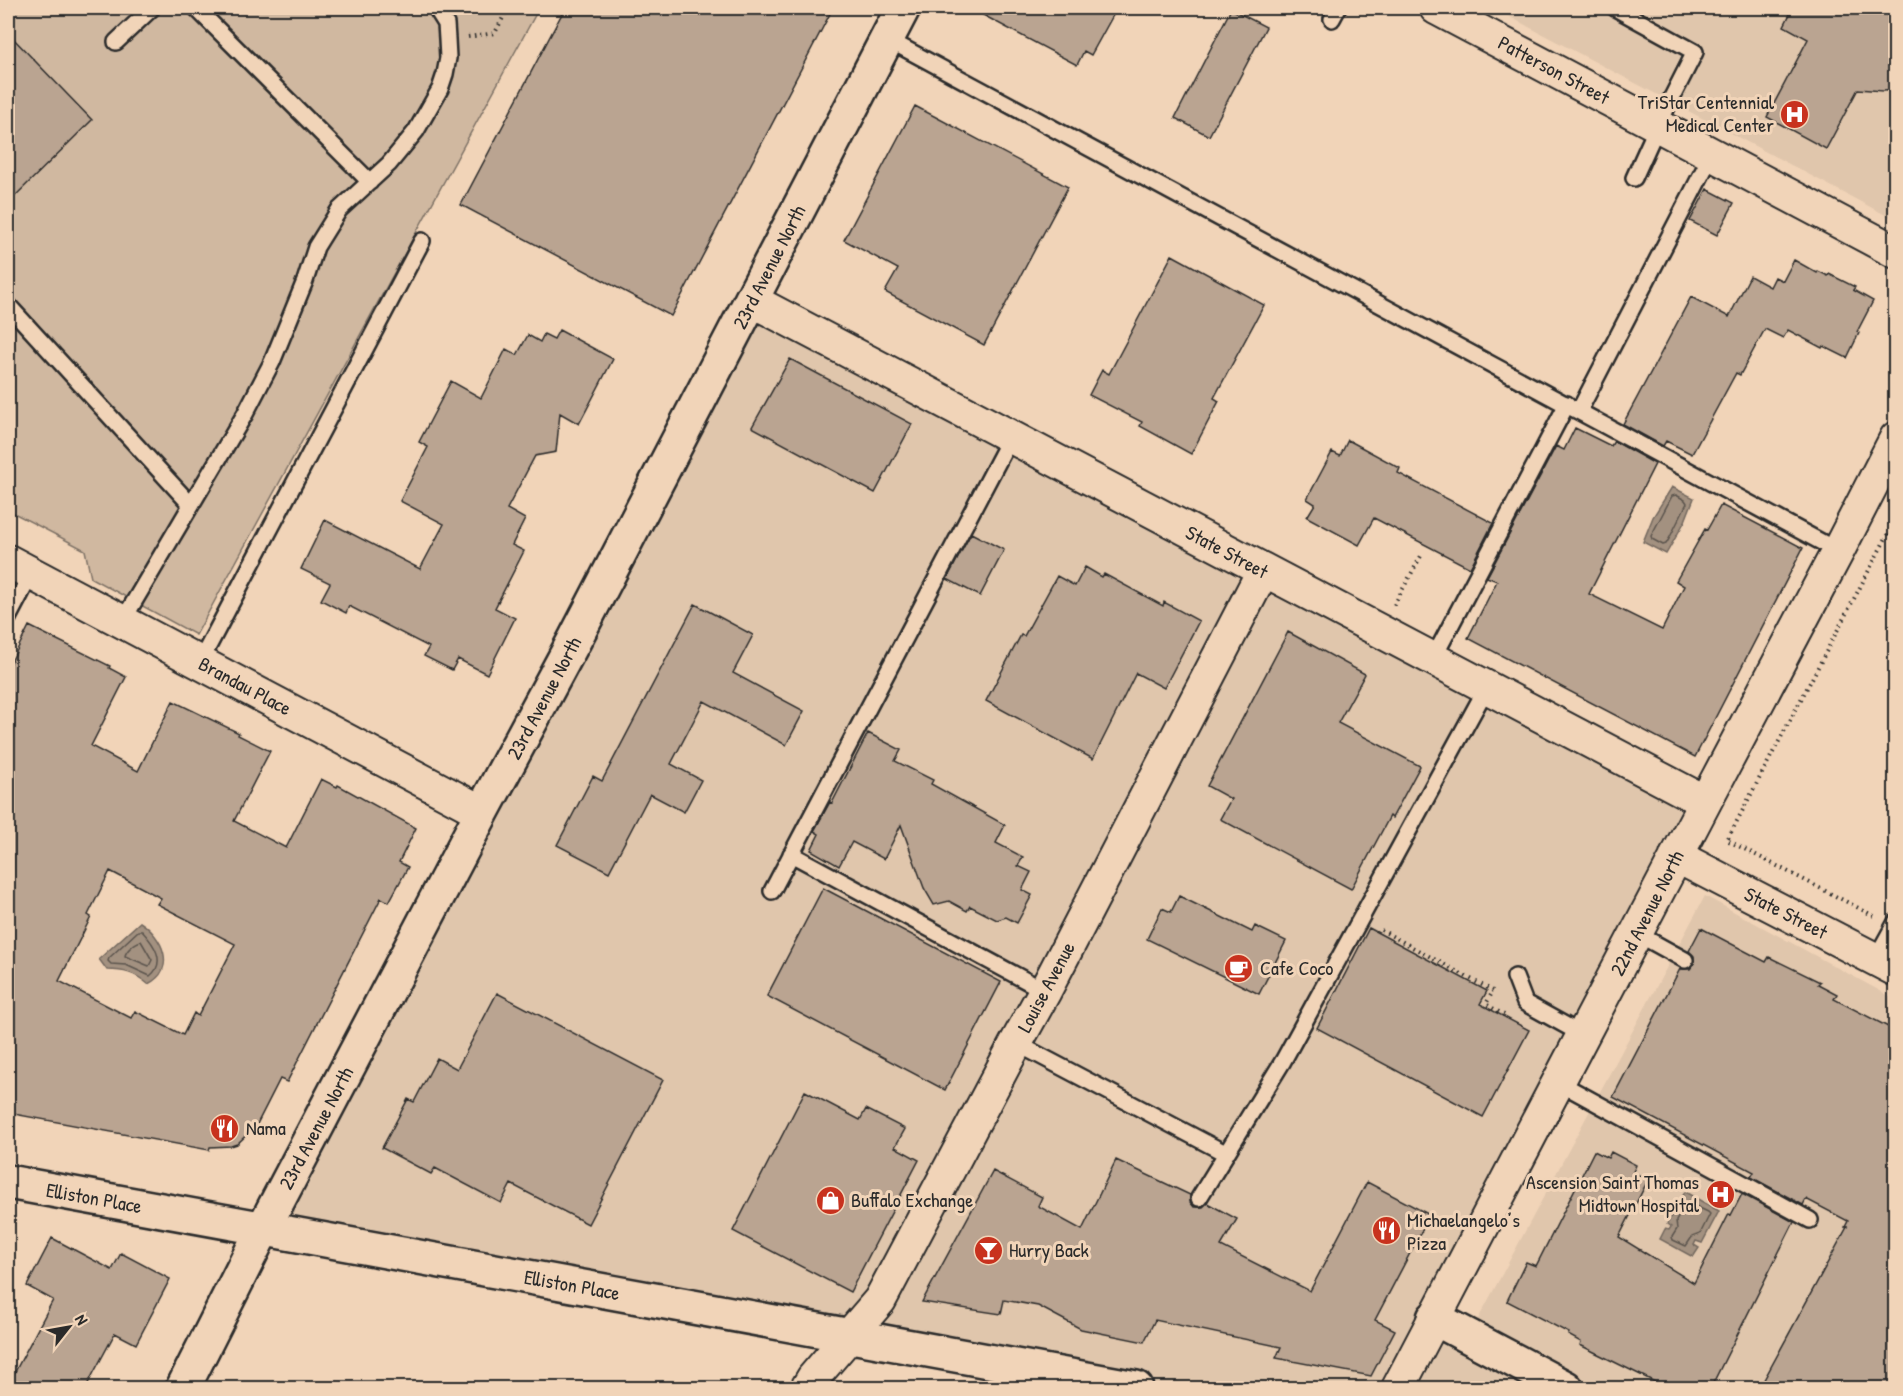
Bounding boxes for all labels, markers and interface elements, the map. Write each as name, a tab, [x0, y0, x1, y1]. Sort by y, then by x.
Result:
street label: Patterson Street	[1494, 29, 1616, 111]
place label: TriStar Centennial Medical Center	[1638, 88, 1775, 138]
hospital icon: TriStar Centennial Medical Center	[1779, 98, 1811, 130]
street label: 23rd Avenue North	[726, 200, 811, 333]
street label: State Street	[1181, 519, 1274, 585]
street label: 23rd Avenue North	[500, 632, 587, 764]
street label: Brandau Place	[194, 650, 296, 721]
street label: 22nd Avenue North	[1603, 846, 1690, 980]
street label: State Street	[1740, 880, 1833, 945]
street label: Louise Avenue	[1010, 937, 1081, 1037]
cafe icon: Cafe Coco	[1223, 952, 1255, 984]
place label: Cafe Coco	[1260, 954, 1333, 981]
street label: 23rd Avenue North	[272, 1062, 359, 1194]
restaurant icon: Nama	[209, 1112, 241, 1144]
place label: Nama	[246, 1114, 286, 1141]
place label: Ascension Saint Thomas Midtown Hospital	[1526, 1168, 1700, 1218]
street label: Elliston Place	[44, 1176, 144, 1219]
hospital icon: Ascension Saint Thomas Midtown Hospital	[1704, 1178, 1736, 1210]
shop icon: Buffalo Exchange	[814, 1184, 846, 1216]
place label: Buffalo Exchange	[851, 1186, 973, 1213]
place label: Michaelangelo’s Pizza	[1407, 1206, 1520, 1256]
restaurant icon: Michaelangelo’s Pizza	[1370, 1215, 1402, 1247]
bar icon: Hurry Back	[972, 1234, 1004, 1266]
place label: Hurry Back	[1009, 1236, 1089, 1263]
street label: Elliston Place	[522, 1263, 622, 1306]
north arrow	[39, 1297, 99, 1357]
text: N	[70, 1310, 94, 1329]

